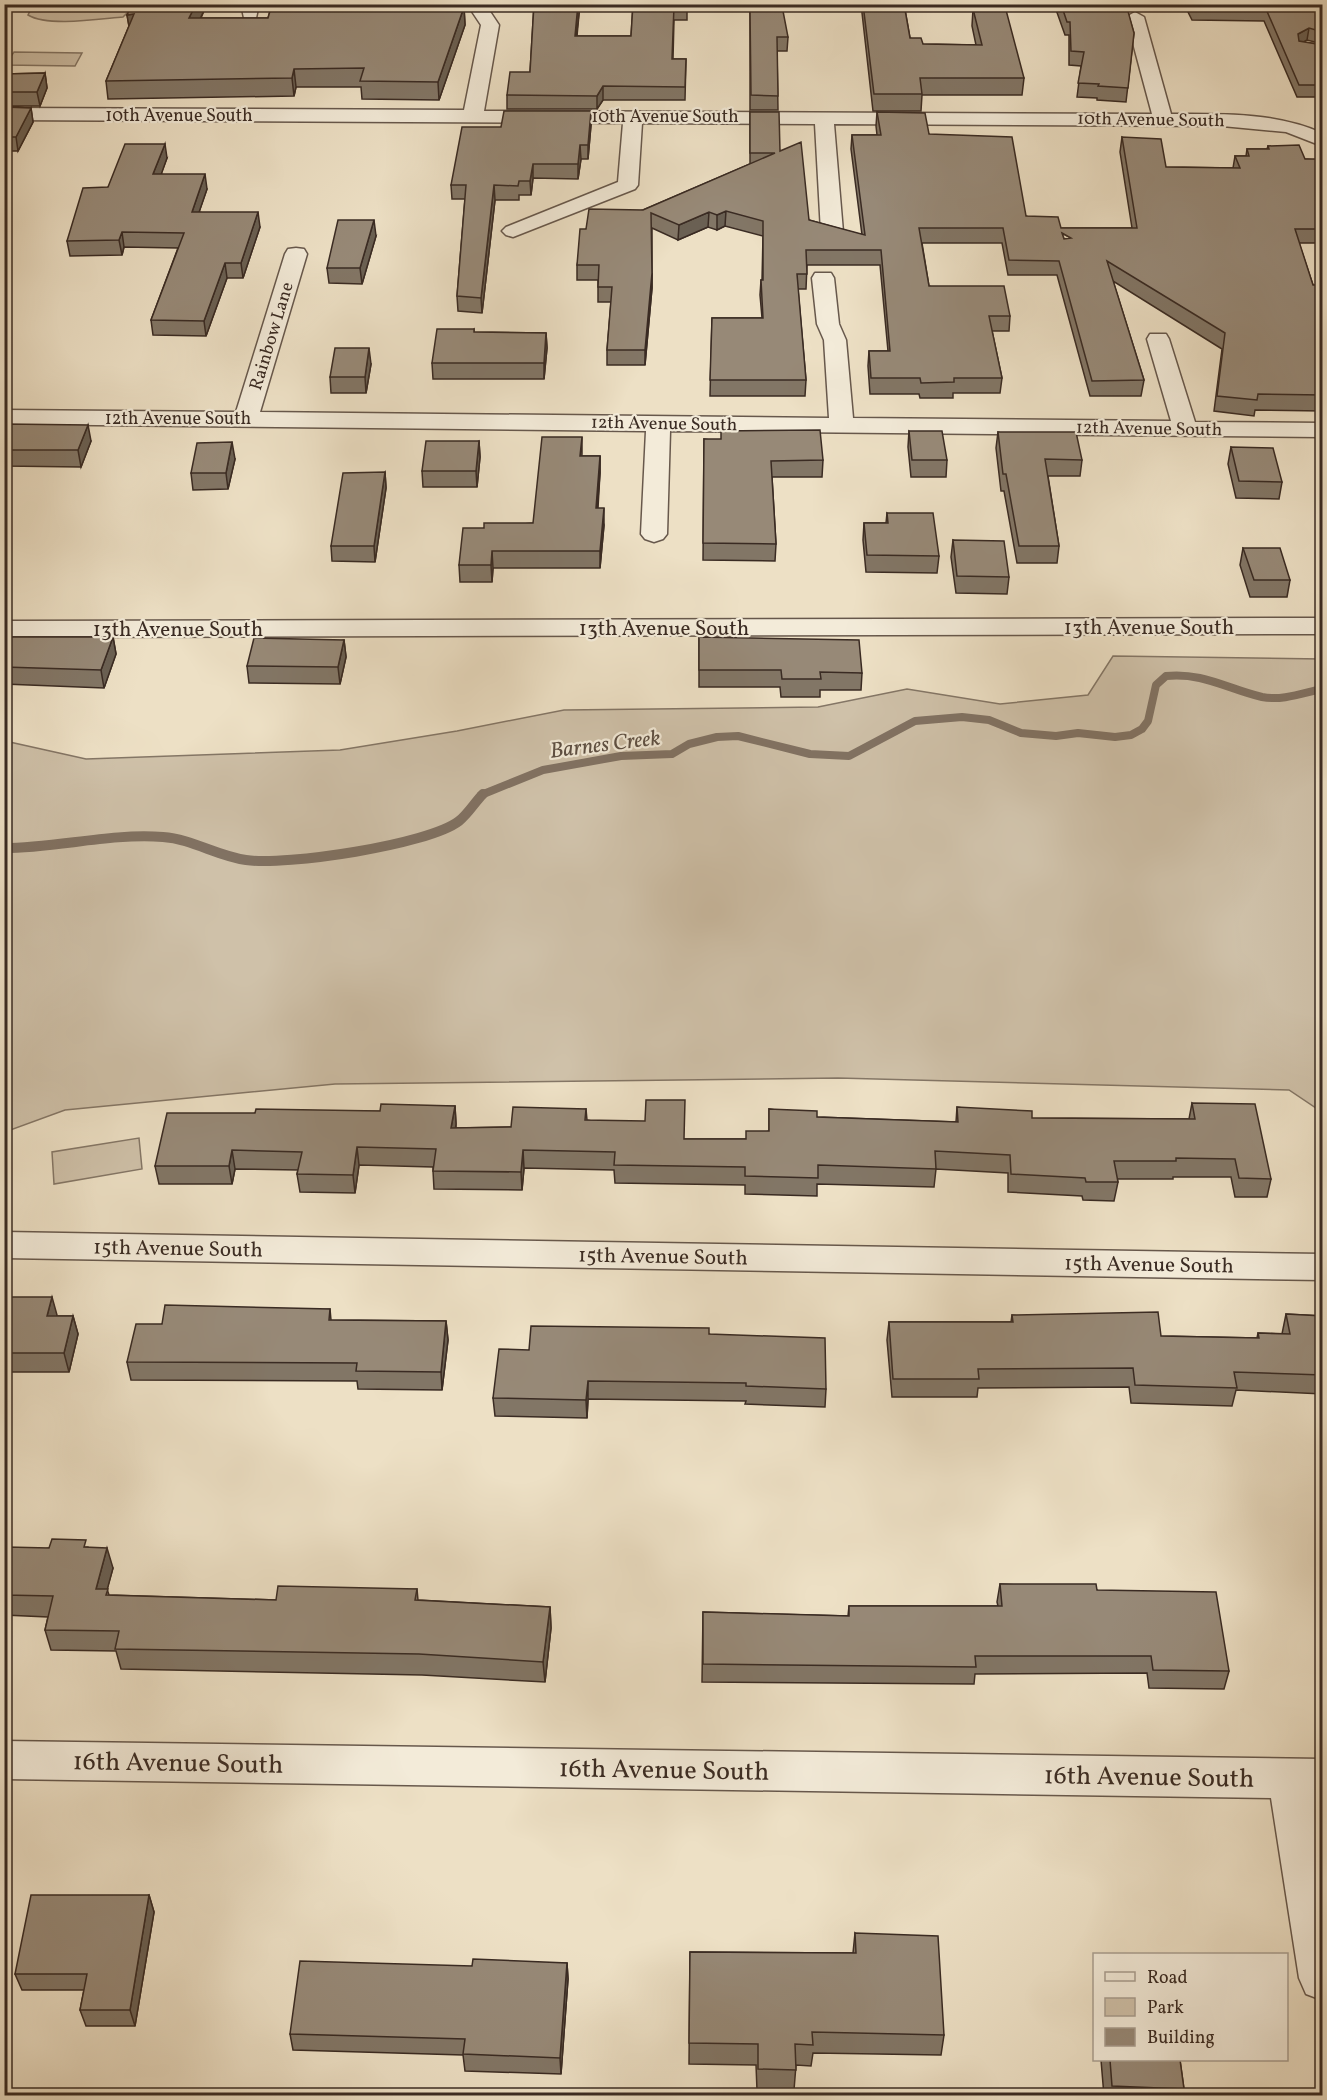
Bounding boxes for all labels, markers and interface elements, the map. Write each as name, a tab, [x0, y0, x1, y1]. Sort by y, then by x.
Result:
street label: 10th Avenue South	[105, 104, 253, 129]
street label: 10th Avenue South	[591, 105, 739, 130]
street label: 10th Avenue South	[1077, 107, 1225, 134]
street label: Rainbow Lane	[244, 279, 301, 394]
street label: 12th Avenue South	[105, 407, 252, 432]
street label: 12th Avenue South	[591, 411, 738, 438]
street label: 12th Avenue South	[1076, 416, 1223, 443]
street label: 13th Avenue South	[1064, 614, 1234, 643]
street label: 13th Avenue South	[579, 615, 749, 644]
street label: 13th Avenue South	[93, 616, 263, 645]
water label: Barnes Creek	[548, 723, 662, 768]
street label: 15th Avenue South	[93, 1234, 263, 1265]
street label: 15th Avenue South	[578, 1242, 748, 1273]
street label: 15th Avenue South	[1064, 1250, 1234, 1281]
street label: 16th Avenue South	[72, 1744, 284, 1784]
street label: 16th Avenue South	[558, 1751, 770, 1791]
street label: 16th Avenue South	[1043, 1758, 1255, 1798]
legend	[1093, 1953, 1288, 2061]
text: Road	[1147, 1966, 1188, 1991]
text: Park	[1147, 1996, 1184, 2021]
text: Building	[1147, 2026, 1215, 2051]

